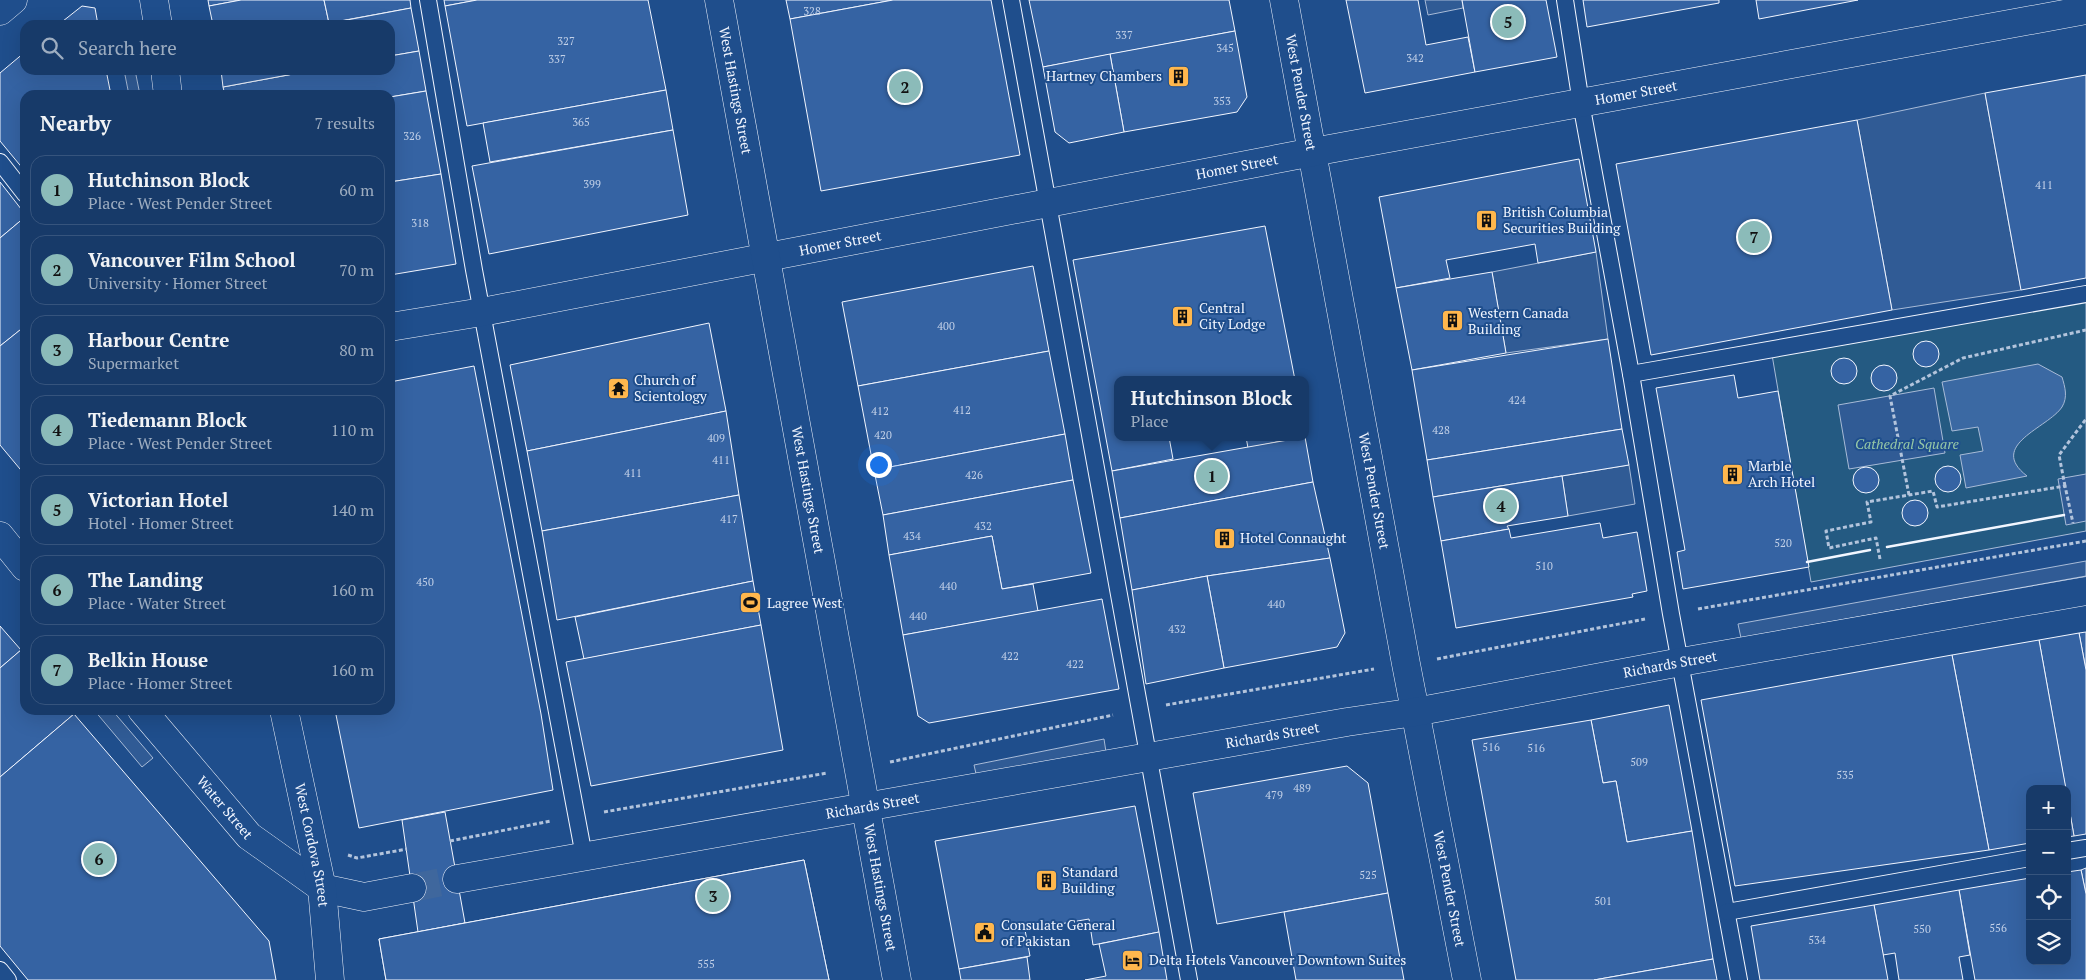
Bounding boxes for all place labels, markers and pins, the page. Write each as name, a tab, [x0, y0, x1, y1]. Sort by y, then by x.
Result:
pin: 5	[1492, 3, 1524, 41]
building icon: Hartney Chambers	[1166, 64, 1190, 88]
place label: Hartney Chambers	[1046, 66, 1162, 85]
pin: 2	[889, 68, 921, 106]
place label: British Columbia Securities Building	[1503, 202, 1621, 237]
building icon: British Columbia Securities Building	[1475, 208, 1499, 232]
pin: 7	[1738, 218, 1770, 256]
place label: Central City Lodge	[1199, 298, 1266, 333]
place label: Western Canada Building	[1468, 303, 1569, 338]
building icon: Central City Lodge	[1171, 304, 1195, 328]
building icon: Western Canada Building	[1440, 309, 1464, 333]
place label: Church of Scientology	[634, 370, 708, 405]
temple icon: Church of Scientology	[606, 376, 630, 400]
place label: Marble Arch Hotel	[1748, 456, 1815, 491]
pin: 1	[1196, 457, 1228, 495]
building icon: Marble Arch Hotel	[1720, 462, 1744, 486]
pin: 4	[1485, 487, 1517, 525]
building icon: Hotel Connaught	[1212, 526, 1236, 550]
place label: Hotel Connaught	[1240, 528, 1347, 547]
sports icon: Lagree West	[739, 591, 763, 615]
place label: Lagree West	[767, 593, 843, 612]
pin: 6	[83, 840, 115, 878]
place label: Standard Building	[1062, 862, 1118, 897]
building icon: Standard Building	[1034, 868, 1058, 892]
pin: 3	[697, 877, 729, 915]
place label: Consulate General of Pakistan	[1001, 915, 1115, 950]
public building icon: Consulate General of Pakistan	[973, 921, 997, 945]
hotel icon: Delta Hotels Vancouver Downtown Suites	[1121, 948, 1145, 972]
place label: Delta Hotels Vancouver Downtown Suites	[1149, 950, 1406, 969]

